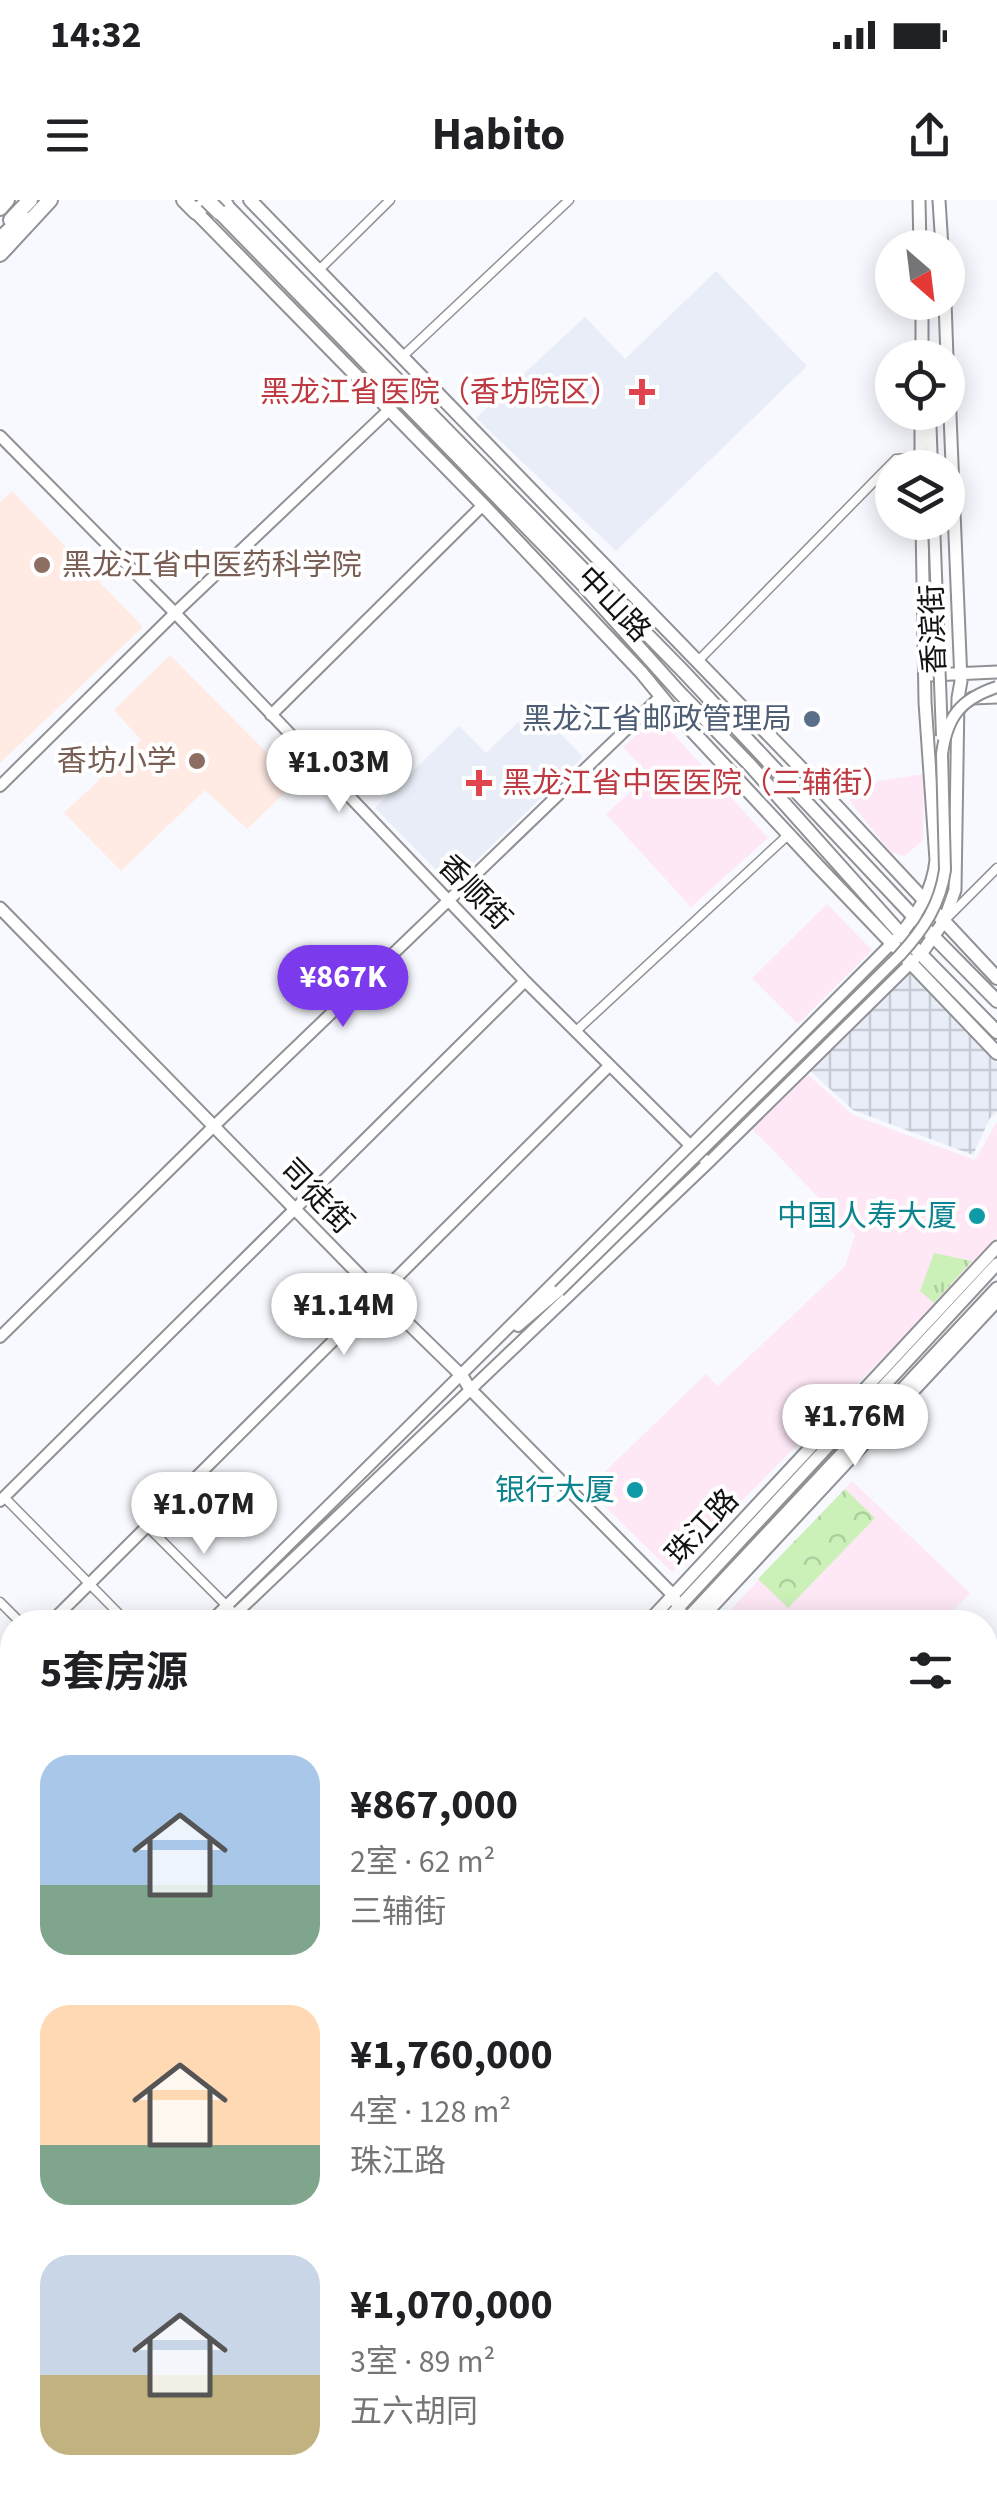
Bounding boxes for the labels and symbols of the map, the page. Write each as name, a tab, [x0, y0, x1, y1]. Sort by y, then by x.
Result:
north arrow	[875, 230, 965, 320]
place label: 黑龙江省医院（香坊院区）	[260, 371, 620, 414]
marker: 黑龙江省医院（香坊院区）	[629, 379, 655, 405]
place label: 黑龙江省中医药科学院	[62, 544, 362, 587]
marker: 黑龙江省中医药科学院	[31, 554, 53, 576]
street label: 中山路	[567, 557, 660, 652]
street label: 香滨街	[910, 583, 957, 675]
place label: 黑龙江省邮政管理局	[522, 698, 792, 741]
marker: 黑龙江省邮政管理局	[801, 708, 823, 730]
pin: ¥1.03M	[258, 730, 420, 815]
place label: 香坊小学	[57, 740, 177, 783]
marker: 香坊小学	[186, 750, 208, 772]
place label: 黑龙江省中医医院（三辅街）	[502, 762, 892, 805]
marker: 黑龙江省中医医院（三辅街）	[466, 770, 492, 796]
street label: 香顺街	[428, 845, 521, 940]
pin: ¥867K	[273, 945, 413, 1030]
street label: 司徒街	[270, 1149, 363, 1244]
place label: 中国人寿大厦	[777, 1195, 957, 1238]
marker: 中国人寿大厦	[966, 1205, 988, 1227]
pin: ¥1.14M	[263, 1273, 425, 1358]
pin: ¥1.76M	[774, 1384, 936, 1469]
place label: 银行大厦	[495, 1469, 615, 1512]
pin: ¥1.07M	[123, 1472, 285, 1557]
marker: 银行大厦	[624, 1479, 646, 1501]
street label: 珠江路	[656, 1480, 749, 1575]

